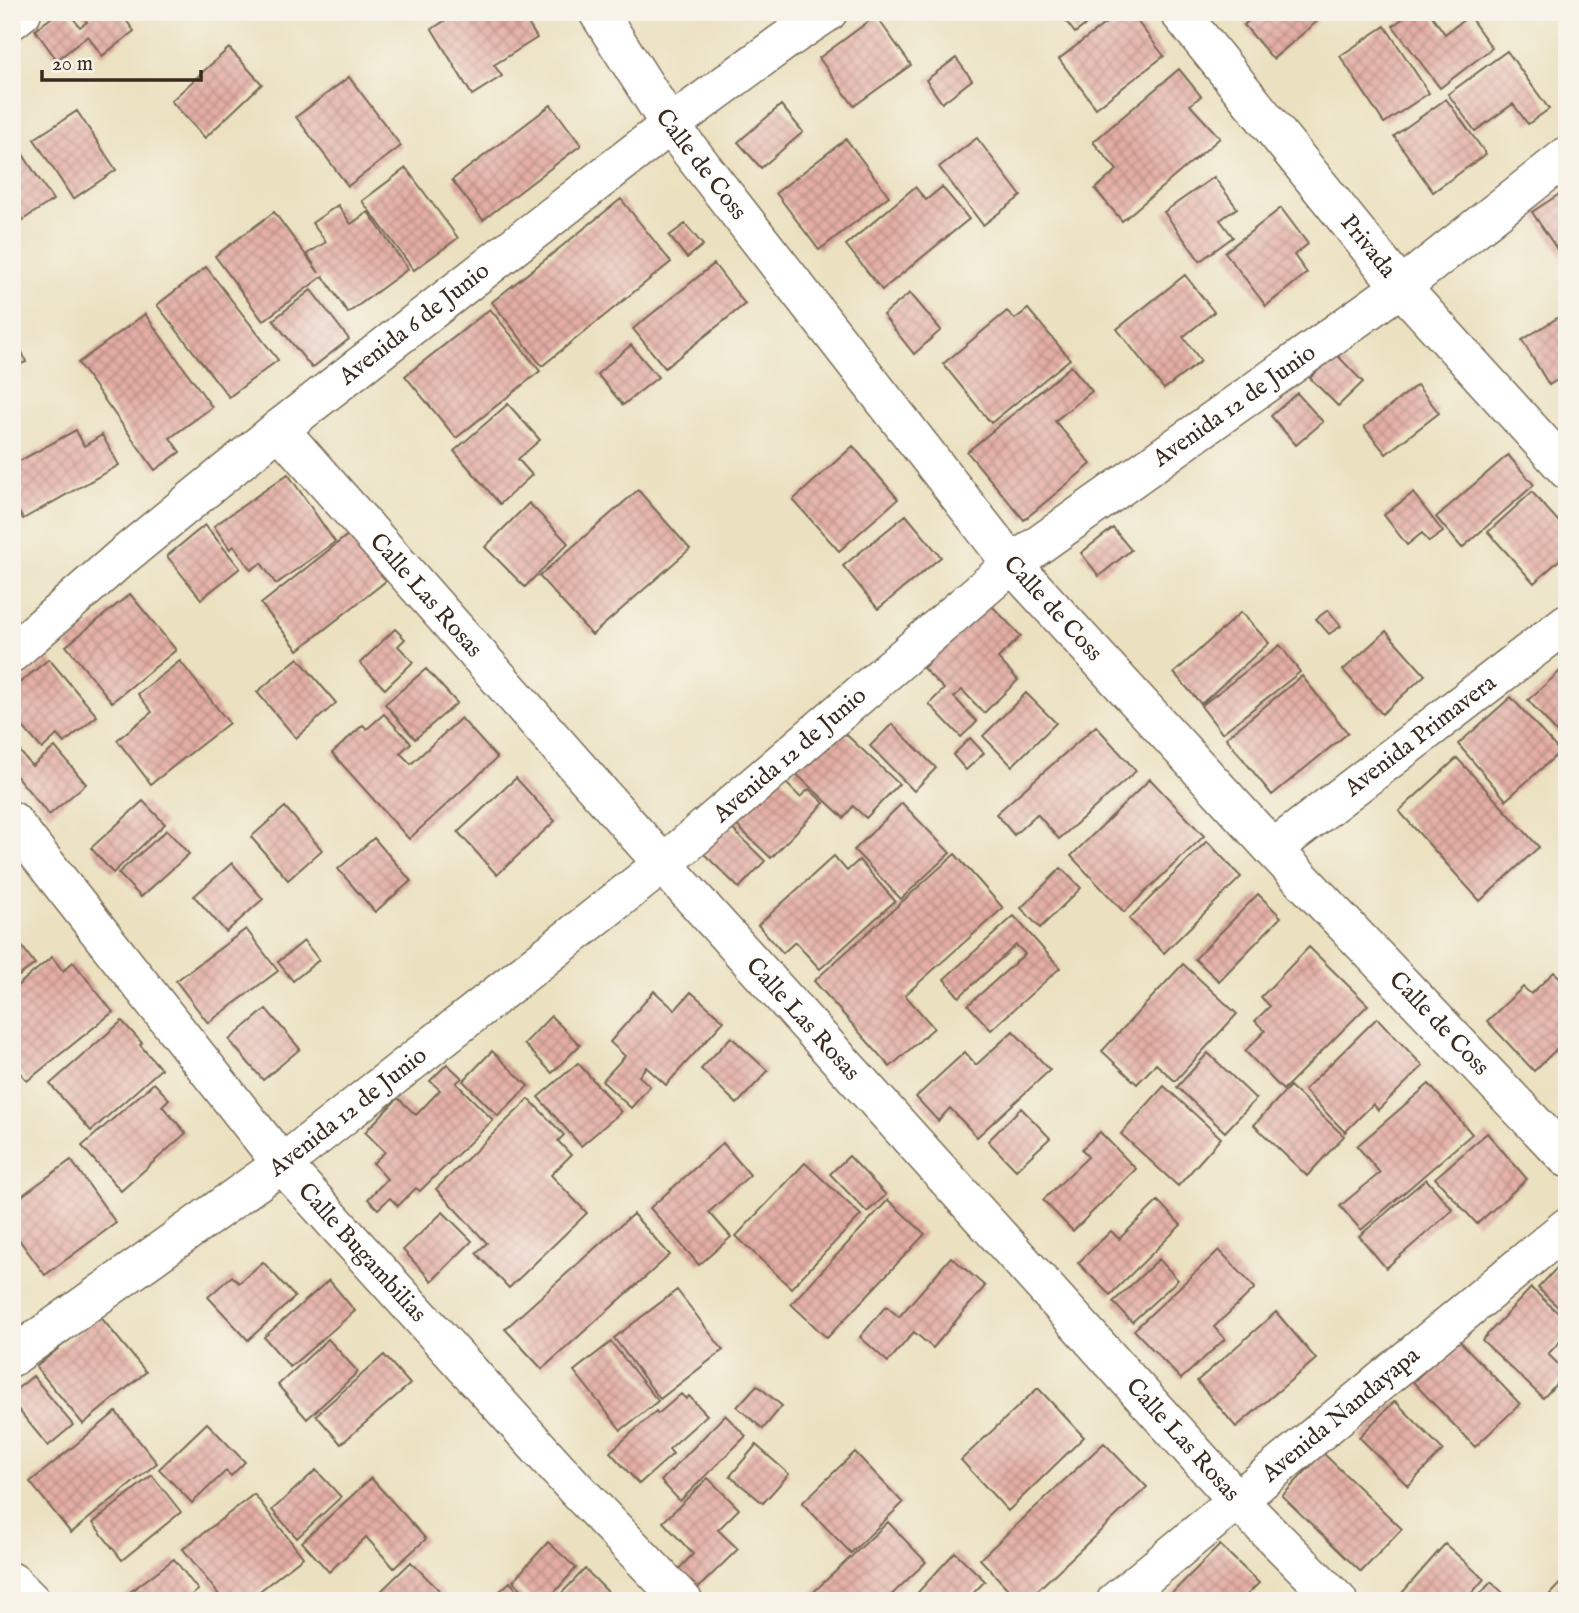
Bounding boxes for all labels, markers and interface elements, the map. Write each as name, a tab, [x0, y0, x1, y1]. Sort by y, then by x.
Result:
scale bar	[42, 38, 201, 82]
text: 20 m	[52, 51, 93, 78]
street label: Calle de Coss	[648, 103, 754, 226]
street label: Privada	[1333, 208, 1403, 285]
street label: Avenida 6 de Junio	[332, 255, 496, 393]
street label: Avenida 12 de Junio	[1146, 337, 1322, 475]
street label: Calle Las Rosas	[363, 527, 489, 664]
street label: Calle de Coss	[997, 549, 1109, 668]
street label: Avenida Primavera	[1338, 667, 1503, 804]
street label: Avenida 12 de Junio	[706, 680, 873, 830]
street label: Calle Las Rosas	[739, 951, 867, 1087]
street label: Calle de Coss	[1382, 965, 1496, 1082]
street label: Avenida 12 de Junio	[262, 1040, 434, 1184]
street label: Calle Bugambilias	[291, 1176, 433, 1329]
street label: Avenida Nandayapa	[1255, 1340, 1427, 1490]
street label: Calle Las Rosas	[1119, 1372, 1247, 1508]

